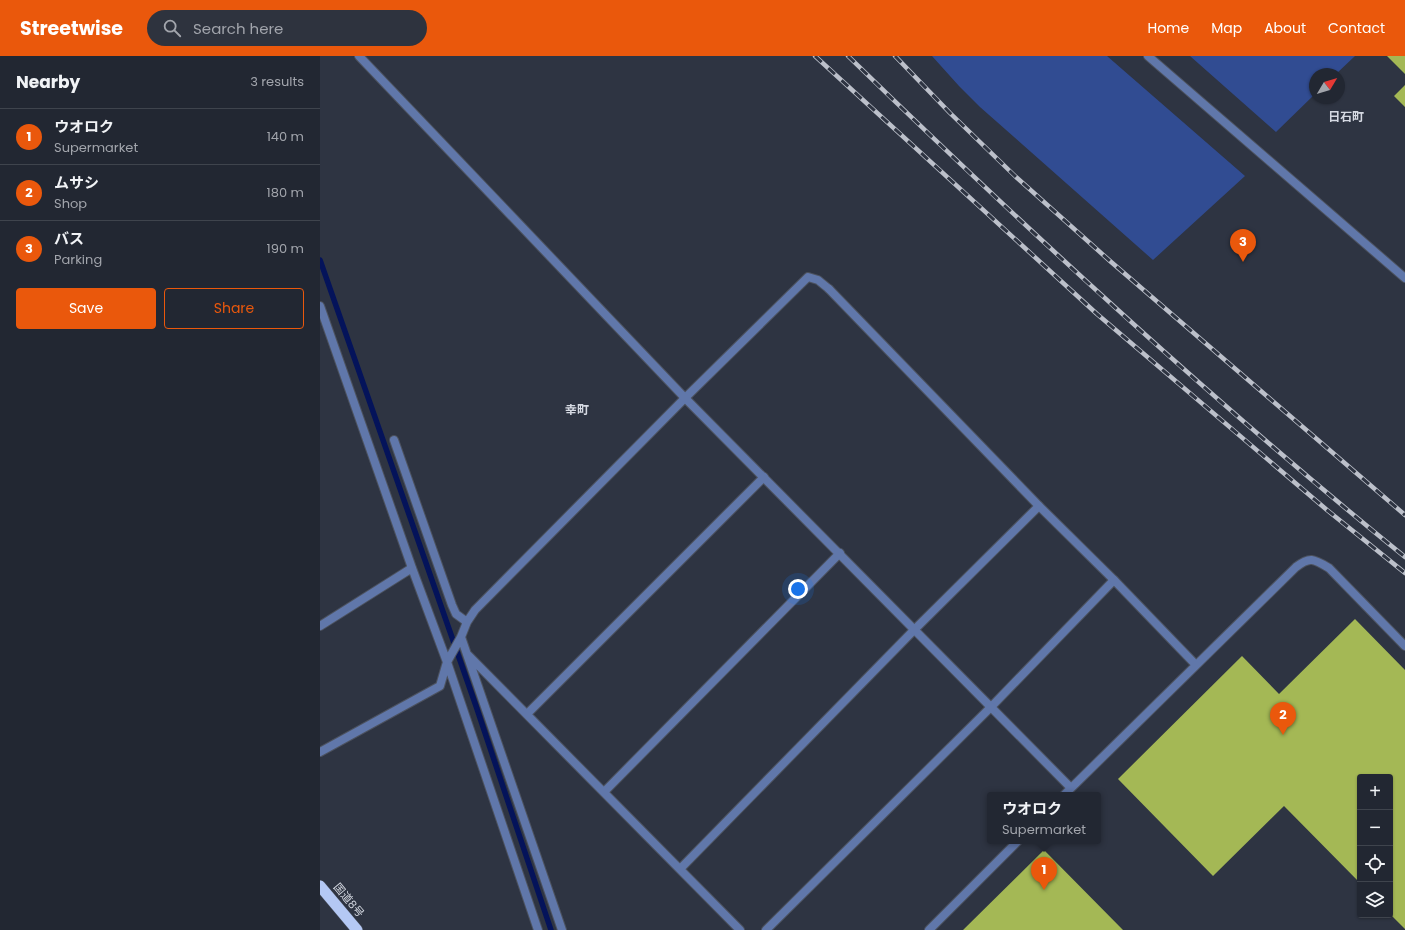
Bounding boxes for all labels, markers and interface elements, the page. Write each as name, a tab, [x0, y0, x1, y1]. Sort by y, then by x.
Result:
search box	[147, 10, 427, 46]
text: Streetwise	[20, 15, 123, 42]
icon: search	[161, 17, 183, 39]
text: Search here	[193, 18, 283, 39]
text: Home	[1147, 18, 1189, 38]
text: Map	[1211, 18, 1242, 38]
text: About	[1264, 18, 1306, 38]
text: Contact	[1328, 18, 1385, 38]
north arrow	[1309, 68, 1345, 104]
text: Nearby	[16, 70, 80, 94]
text: 3 results	[250, 72, 304, 91]
district label: 日石町	[1328, 108, 1364, 125]
text: ウオロク	[54, 116, 114, 137]
text: 1	[27, 127, 31, 146]
text: 140 m	[267, 127, 304, 146]
text: Supermarket	[54, 138, 138, 157]
text: ムサシ	[54, 172, 99, 193]
text: 2	[25, 183, 33, 202]
text: 180 m	[267, 183, 304, 202]
text: Shop	[54, 194, 87, 213]
text: バス	[54, 228, 84, 249]
pin: 3	[1230, 229, 1256, 262]
text: 3	[25, 239, 33, 258]
text: 190 m	[267, 239, 304, 258]
text: Parking	[54, 250, 102, 269]
button: Save	[16, 288, 156, 329]
button: Share	[164, 288, 304, 329]
district label: 幸町	[565, 401, 589, 418]
your location	[788, 579, 808, 599]
pin: 2	[1270, 702, 1296, 735]
map controls	[1357, 774, 1393, 918]
button: +	[1357, 774, 1393, 810]
popup	[987, 792, 1101, 844]
text: ウオロク	[1002, 798, 1062, 819]
button: −	[1357, 810, 1393, 846]
text: Supermarket	[1002, 820, 1086, 839]
button: locate	[1357, 846, 1393, 882]
pin: 1	[1031, 857, 1057, 890]
street label: 国道8号	[330, 880, 368, 920]
button: layers	[1357, 882, 1393, 918]

